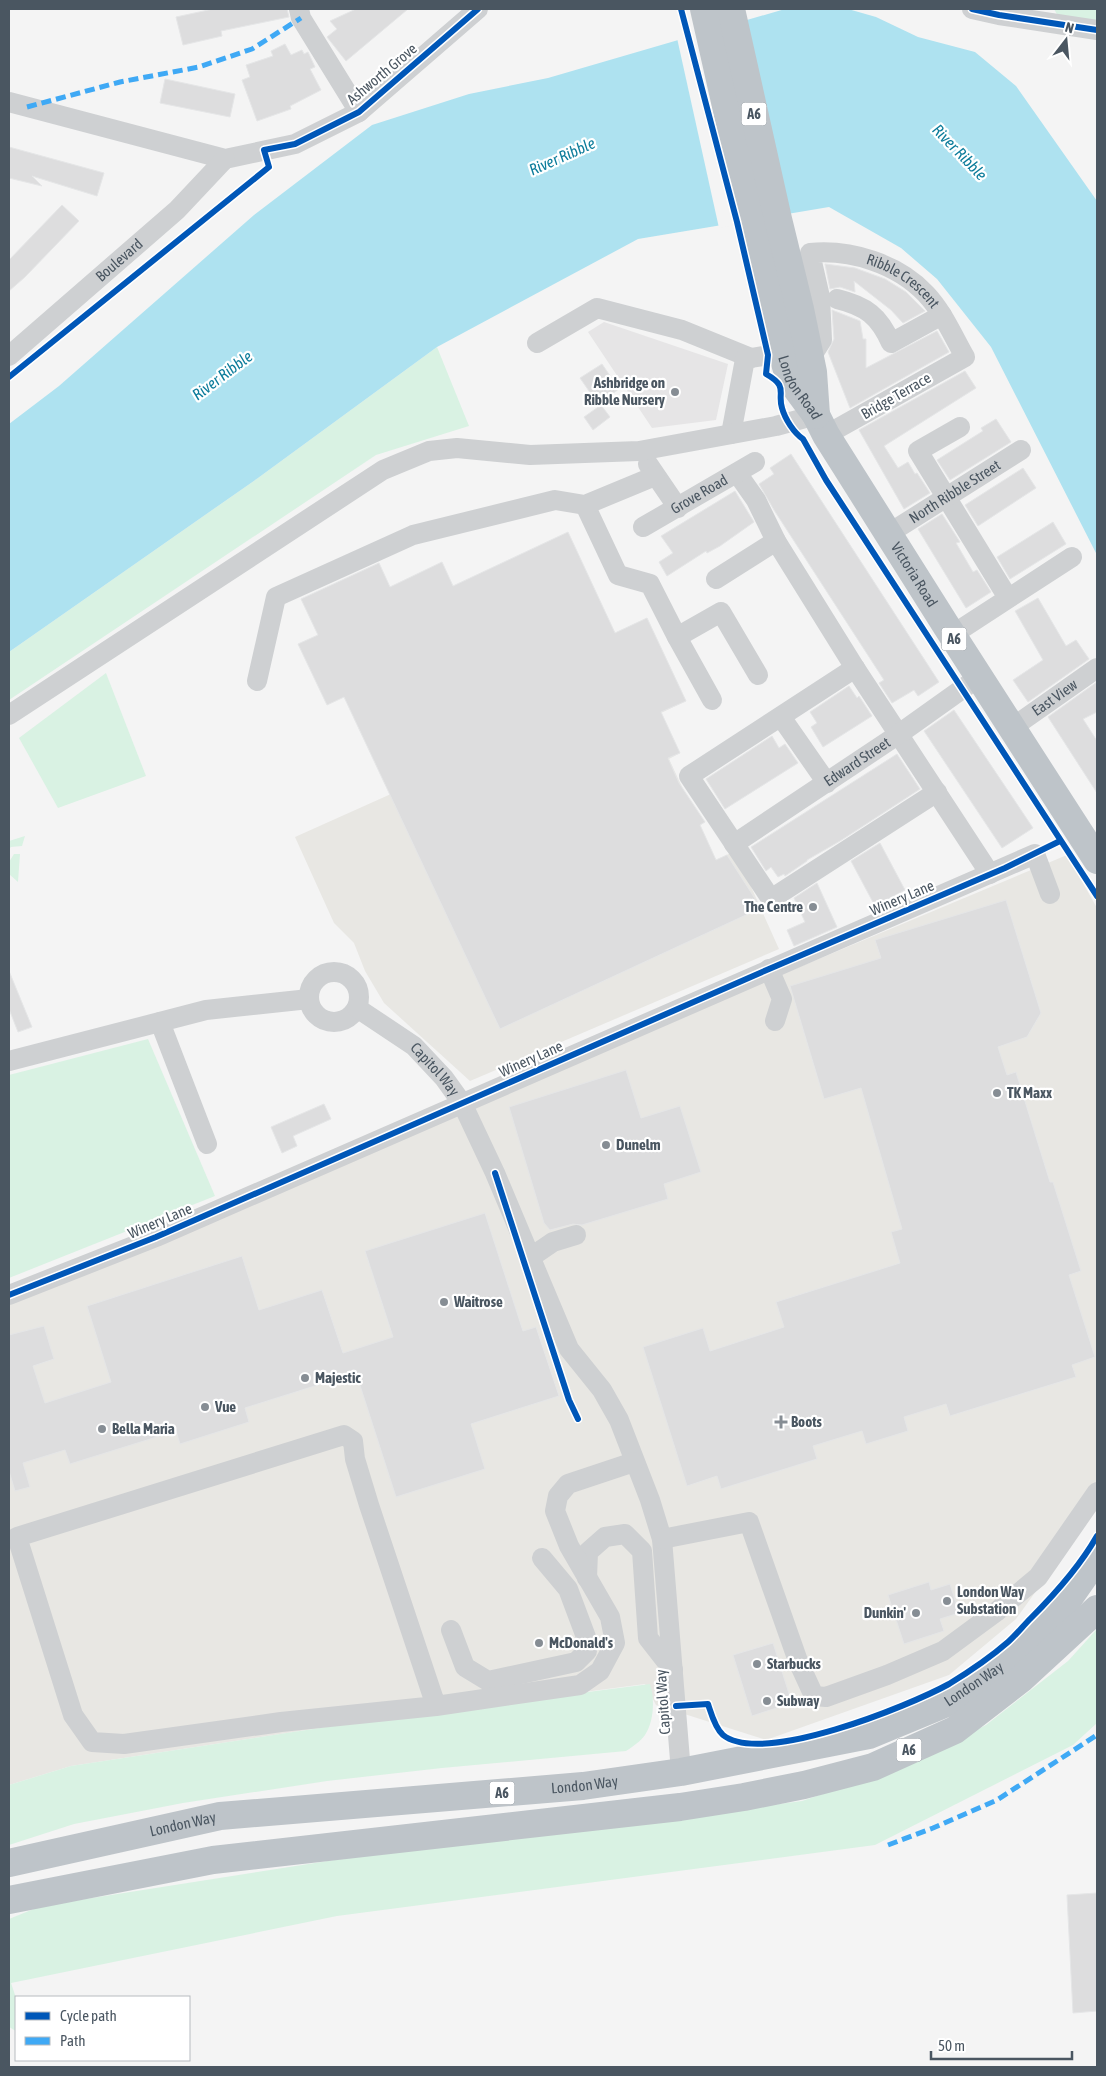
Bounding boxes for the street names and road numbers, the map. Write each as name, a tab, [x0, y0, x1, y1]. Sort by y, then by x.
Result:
street label: Ashworth Grove	[343, 39, 420, 108]
road number: A6	[742, 102, 766, 126]
street label: Boulevard	[92, 235, 146, 285]
street label: Ribble Crescent	[865, 250, 943, 311]
street label: London Road	[775, 353, 826, 422]
street label: Bridge Terrace	[858, 369, 934, 422]
street label: North Ribble Street	[906, 456, 1003, 527]
street label: Grove Road	[668, 471, 730, 517]
street label: Victoria Road	[888, 539, 941, 610]
road number: A6	[942, 628, 966, 650]
street label: East View	[1028, 675, 1080, 719]
street label: Edward Street	[821, 733, 893, 790]
street label: Winery Lane	[867, 876, 937, 919]
street label: Winery Lane	[496, 1037, 565, 1080]
street label: Capitol Way	[407, 1039, 463, 1099]
street label: Winery Lane	[125, 1199, 195, 1242]
street label: London Way	[941, 1658, 1006, 1709]
street label: Capitol Way	[652, 1669, 673, 1735]
road number: A6	[896, 1738, 922, 1762]
street label: London Way	[550, 1772, 619, 1797]
road number: A6	[490, 1782, 514, 1805]
street label: London Way	[148, 1808, 217, 1839]

